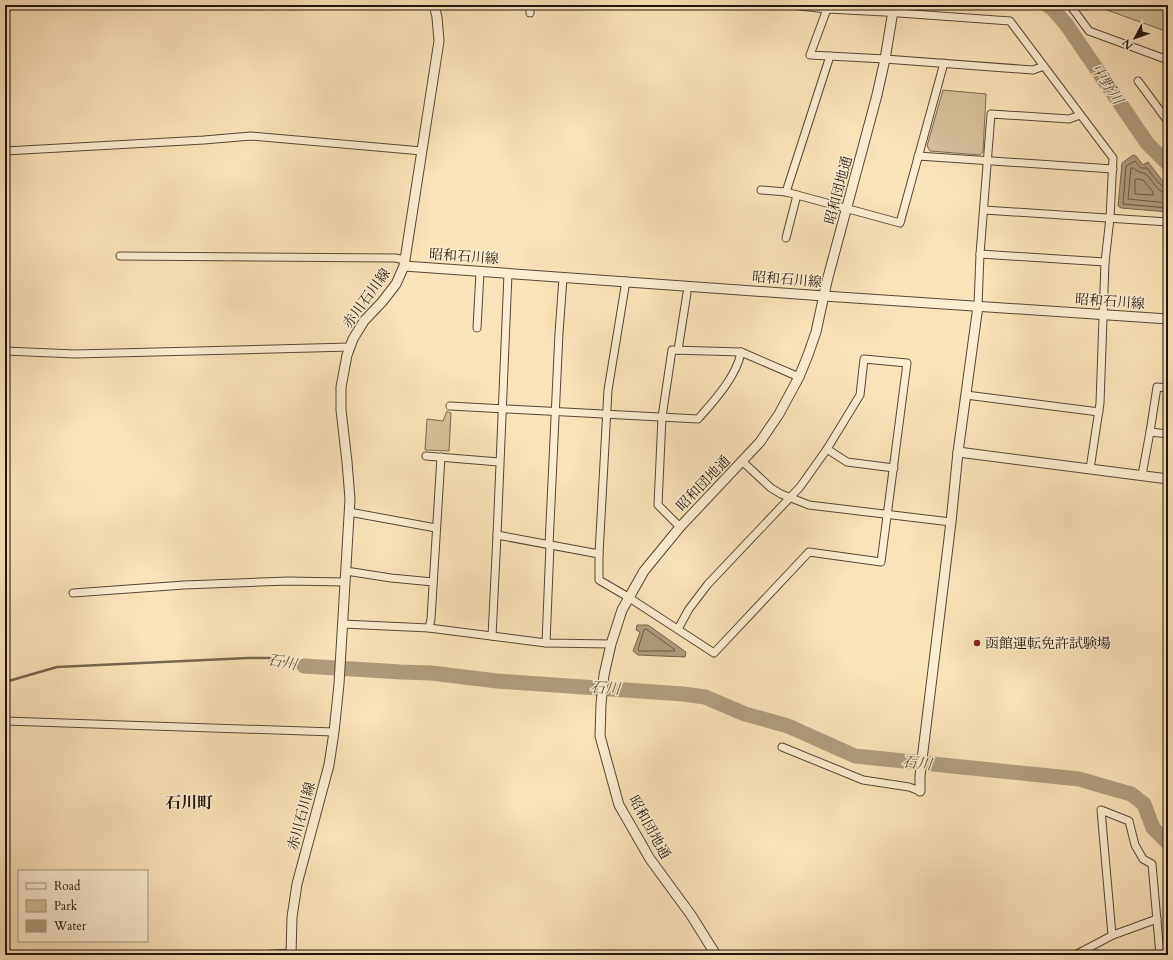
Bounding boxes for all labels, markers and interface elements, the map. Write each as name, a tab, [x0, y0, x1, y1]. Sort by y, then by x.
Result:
north arrow	[1115, 18, 1155, 58]
text: N	[1119, 35, 1137, 53]
water label: 中野川	[1086, 60, 1129, 110]
street label: 昭和団地通	[820, 154, 857, 226]
street label: 昭和石川線	[428, 245, 500, 268]
street label: 赤川石川線	[338, 264, 395, 332]
street label: 昭和石川線	[751, 267, 823, 292]
street label: 昭和石川線	[1074, 290, 1146, 313]
street label: 昭和団地通	[672, 452, 735, 515]
place label: 函館運転免許試験場	[985, 634, 1111, 653]
marker: 函館運転免許試験場	[972, 638, 982, 648]
water label: 石川	[265, 650, 300, 675]
water label: 石川	[589, 677, 623, 699]
water label: 石川	[901, 751, 935, 775]
street label: 赤川石川線	[283, 780, 320, 852]
district label: 石川町	[165, 792, 213, 814]
street label: 昭和団地通	[624, 792, 675, 862]
legend	[18, 870, 148, 942]
text: Road	[54, 878, 81, 894]
text: Park	[54, 898, 78, 914]
text: Water	[53, 918, 87, 934]

